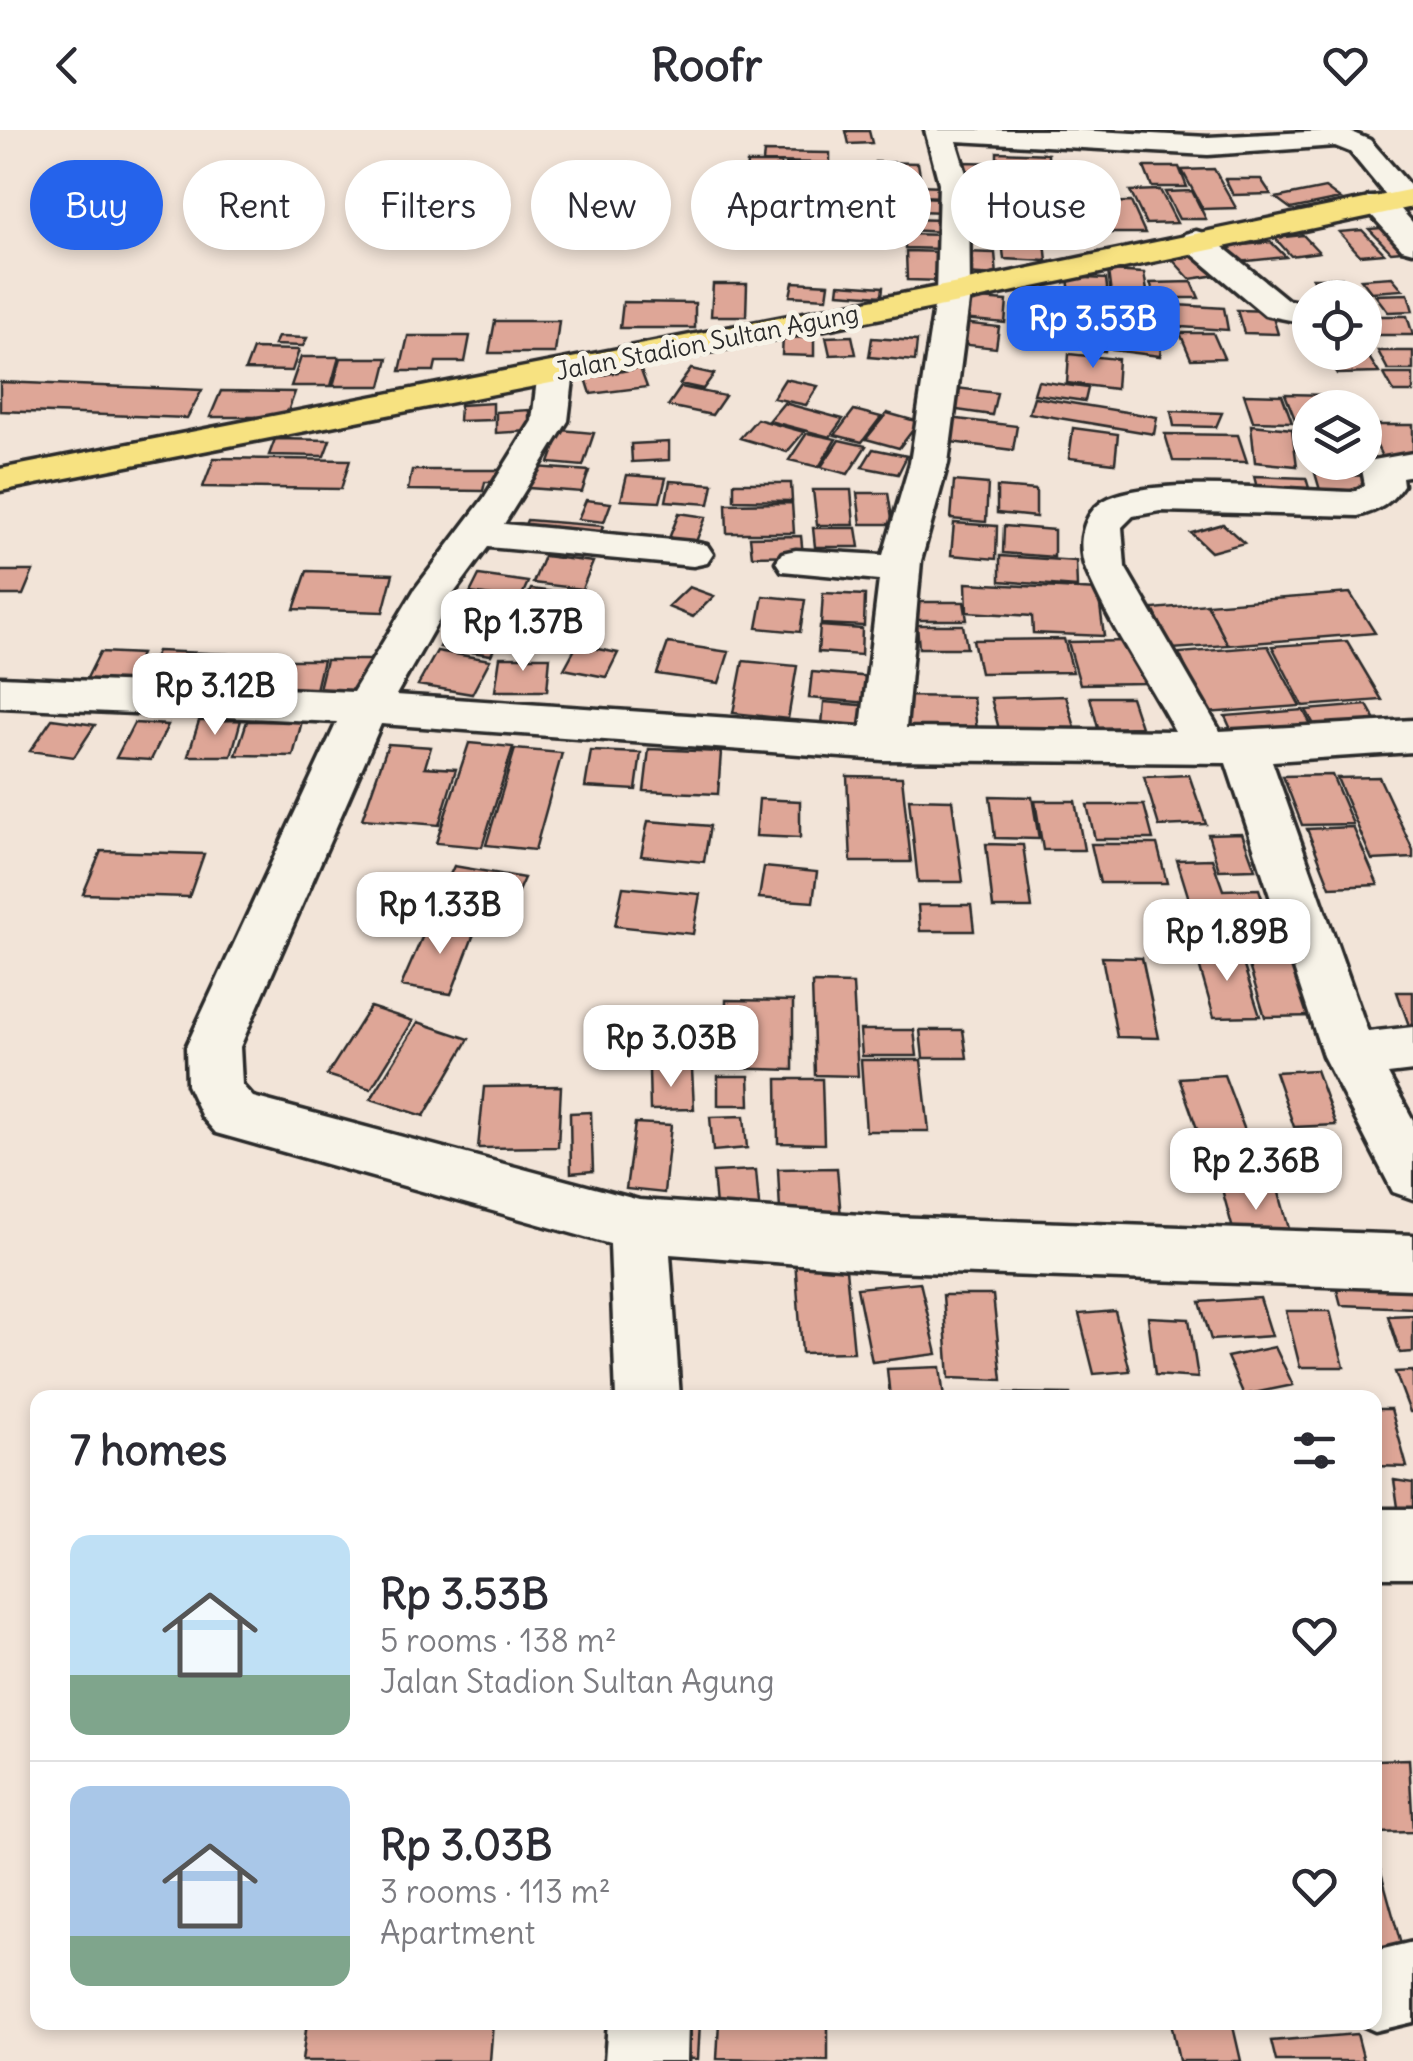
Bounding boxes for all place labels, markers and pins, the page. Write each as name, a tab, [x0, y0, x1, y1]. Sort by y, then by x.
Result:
pin: Rp 3.53B	[990, 286, 1196, 371]
pin: Rp 1.37B	[420, 589, 626, 674]
pin: Rp 3.12B	[112, 653, 318, 738]
pin: Rp 1.33B	[337, 872, 543, 957]
pin: Rp 1.89B	[1124, 899, 1330, 984]
pin: Rp 3.03B	[568, 1005, 774, 1090]
pin: Rp 2.36B	[1153, 1128, 1359, 1213]

